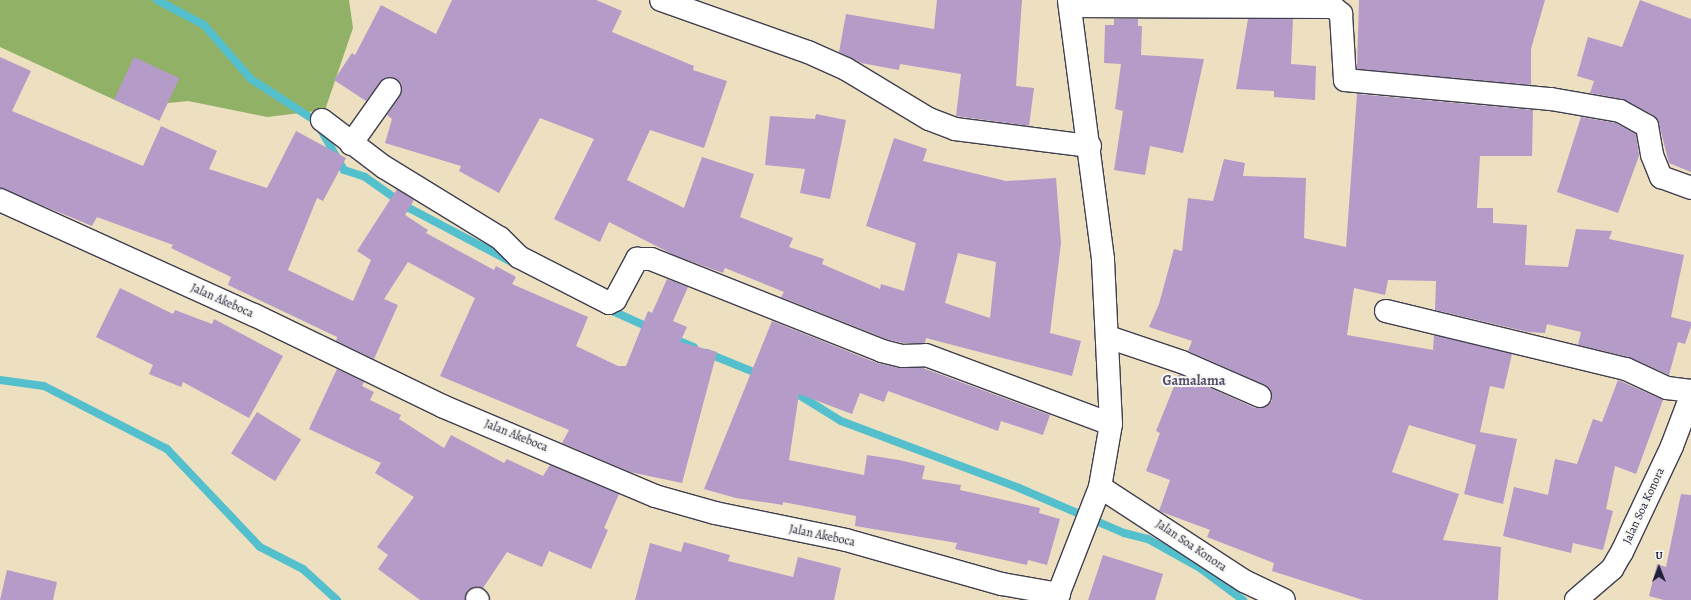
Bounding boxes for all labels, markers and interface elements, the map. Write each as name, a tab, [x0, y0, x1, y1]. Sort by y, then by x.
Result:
street label: Jalan Akeboca	[188, 281, 256, 321]
district label: Gamalama	[1162, 373, 1226, 389]
street label: Jalan Akeboca	[482, 417, 550, 455]
street label: Jalan Soa Konora	[1620, 466, 1668, 546]
street label: Jalan Soa Konora	[1153, 517, 1229, 575]
street label: Jalan Akeboca	[788, 522, 856, 550]
north arrow	[1639, 548, 1679, 588]
text: U	[1655, 548, 1663, 563]

